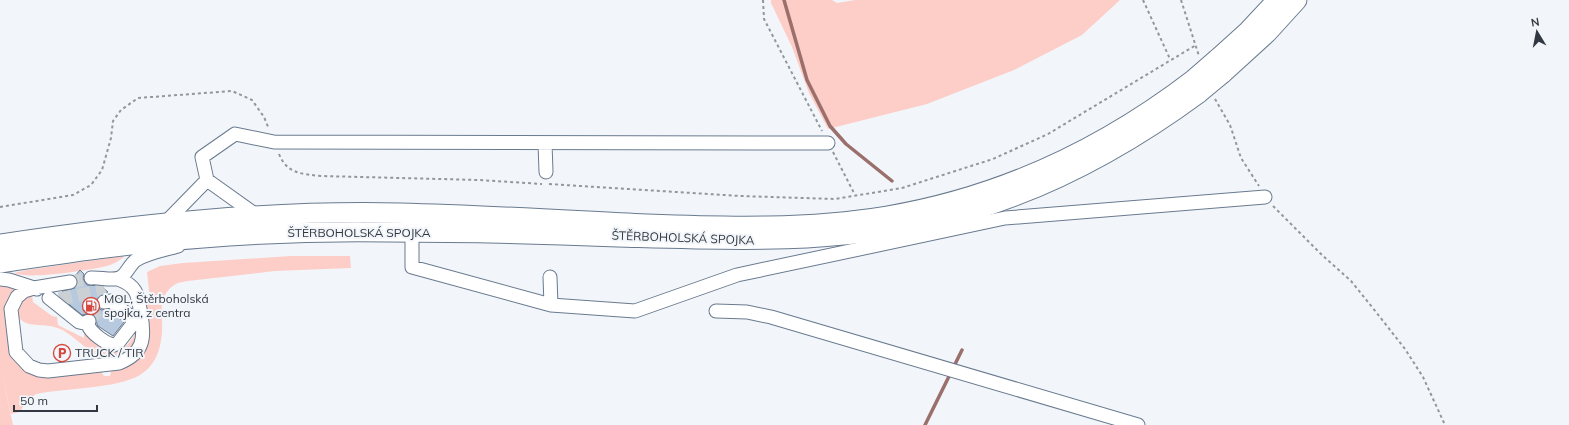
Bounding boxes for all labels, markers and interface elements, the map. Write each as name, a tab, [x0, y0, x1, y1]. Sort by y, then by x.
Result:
north arrow	[1517, 12, 1557, 52]
text: N	[1530, 15, 1541, 30]
street label: ŠTĚRBOHOLSKÁ SPOJKA	[288, 225, 431, 240]
street label: ŠTĚRBOHOLSKÁ SPOJKA	[611, 228, 755, 247]
place label: MOL, Štěrboholská spojka, z centra	[104, 291, 209, 320]
fuel station icon: MOL, Štěrboholská spojka, z centra	[81, 296, 101, 316]
parking icon: TRUCK / TIR	[52, 343, 72, 363]
place label: TRUCK / TIR	[75, 345, 144, 360]
scale bar	[14, 387, 97, 413]
text: 50 m	[20, 393, 48, 408]

